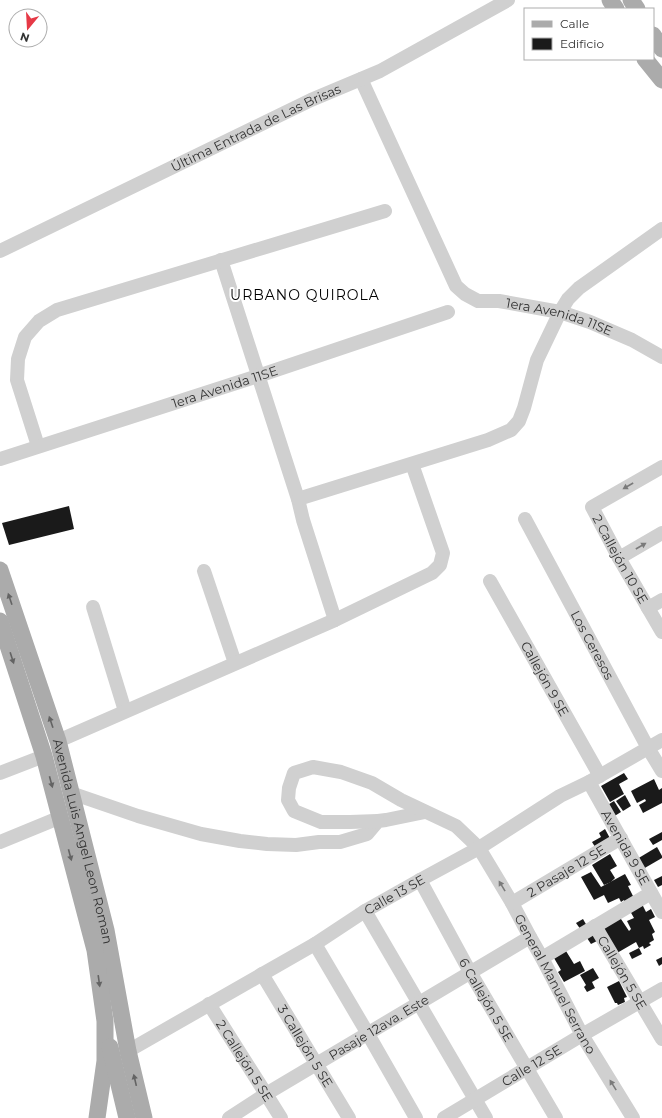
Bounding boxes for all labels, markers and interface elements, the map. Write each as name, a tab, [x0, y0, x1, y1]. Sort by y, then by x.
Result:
north arrow	[8, 8, 48, 48]
legend	[524, 8, 654, 60]
text: Calle	[560, 16, 589, 31]
text: N	[19, 29, 31, 46]
text: Edificio	[560, 36, 604, 51]
street label: Última Entrada de Las Brisas	[168, 80, 343, 175]
district label: URBANO QUIROLA	[230, 286, 380, 304]
street label: 1era Avenida 11SE	[505, 294, 615, 339]
street label: 1era Avenida 11SE	[170, 362, 280, 411]
one-way arrow	[622, 483, 634, 490]
street label: 2 Callejón 10 SE	[589, 512, 652, 607]
one-way arrow	[635, 542, 647, 549]
one-way arrow	[7, 592, 13, 604]
street label: Los Ceresos	[568, 608, 618, 682]
street label: Callejón 9 SE	[518, 638, 573, 719]
one-way arrow	[10, 652, 16, 664]
one-way arrow	[48, 716, 54, 728]
street label: Avenida Luis Angel Leon Roman	[50, 737, 116, 945]
one-way arrow	[49, 776, 55, 788]
street label: Avenida 9 SE	[598, 807, 653, 888]
street label: 2 Pasaje 12 SE	[524, 841, 608, 900]
one-way arrow	[68, 849, 74, 861]
street label: Calle 13 SE	[361, 871, 428, 918]
one-way arrow	[498, 880, 505, 892]
street label: General Manuel Serrano	[511, 911, 600, 1057]
street label: Callejón 5 SE	[595, 933, 651, 1012]
street label: 6 Callejón 5 SE	[456, 955, 517, 1045]
one-way arrow	[96, 975, 102, 988]
street label: Pasaje 12ava. Este	[325, 991, 432, 1063]
street label: 3 Callejón 5 SE	[274, 1002, 337, 1090]
street label: 2 Callejón 5 SE	[213, 1017, 277, 1104]
street label: Calle 12 SE	[498, 1041, 564, 1090]
one-way arrow	[131, 1074, 137, 1086]
one-way arrow	[609, 1079, 616, 1091]

